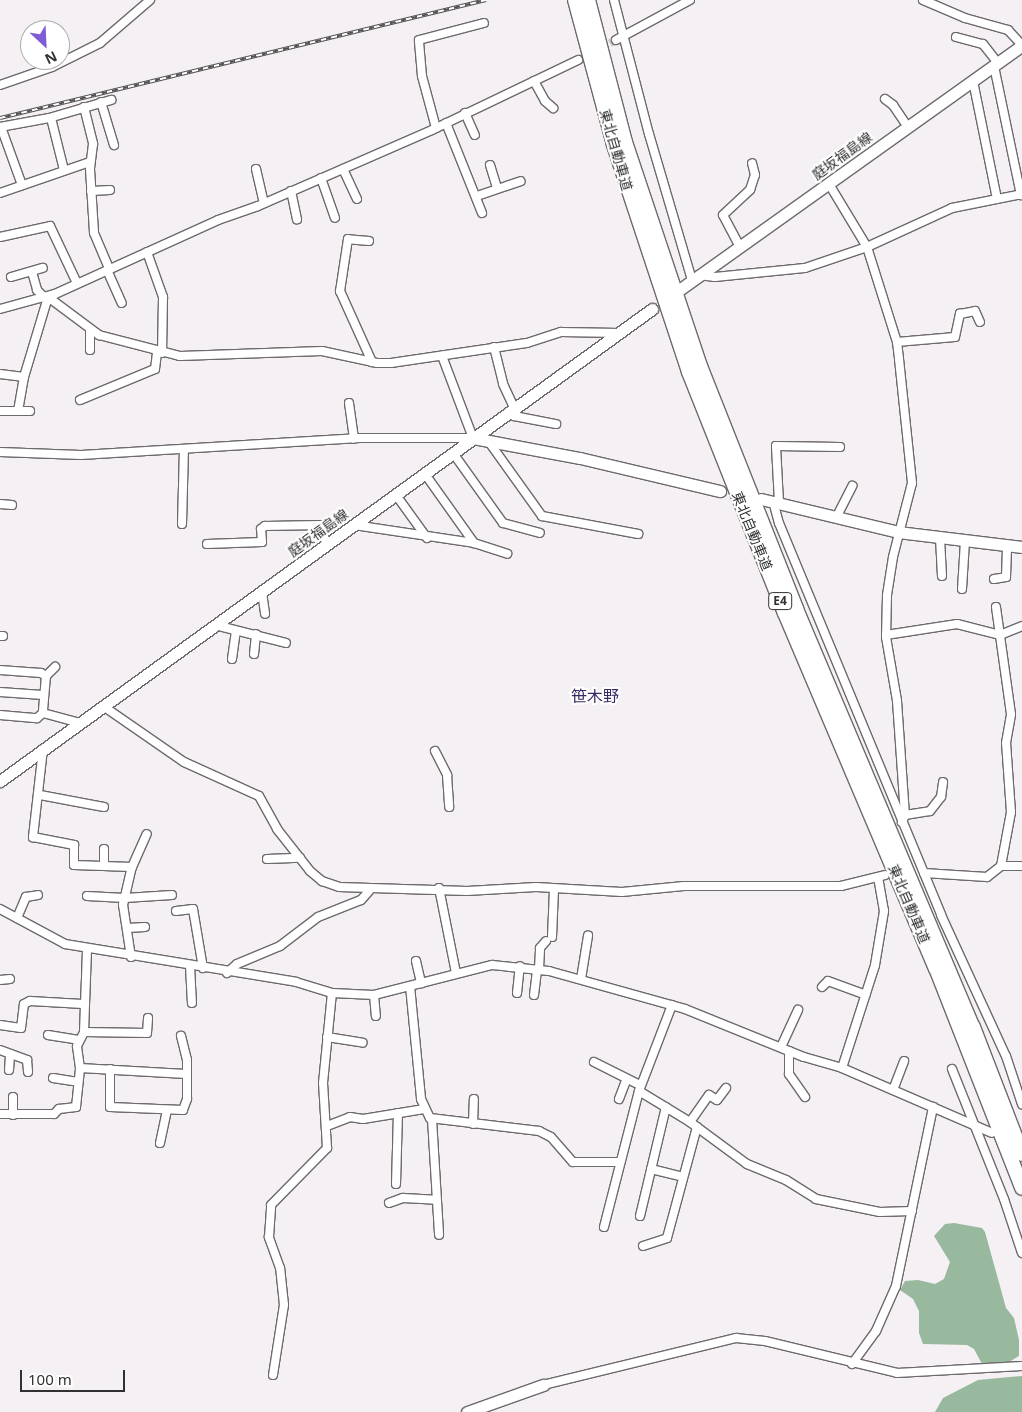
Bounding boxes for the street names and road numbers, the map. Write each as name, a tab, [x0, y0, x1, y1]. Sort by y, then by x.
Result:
street label: 東北自動車道	[596, 107, 636, 193]
street label: 庭坂福島線	[809, 129, 875, 183]
street label: 東北自動車道	[728, 489, 776, 573]
street label: 庭坂福島線	[285, 506, 351, 560]
road number: E4	[768, 592, 792, 610]
street label: 東北自動車道	[885, 862, 933, 946]

